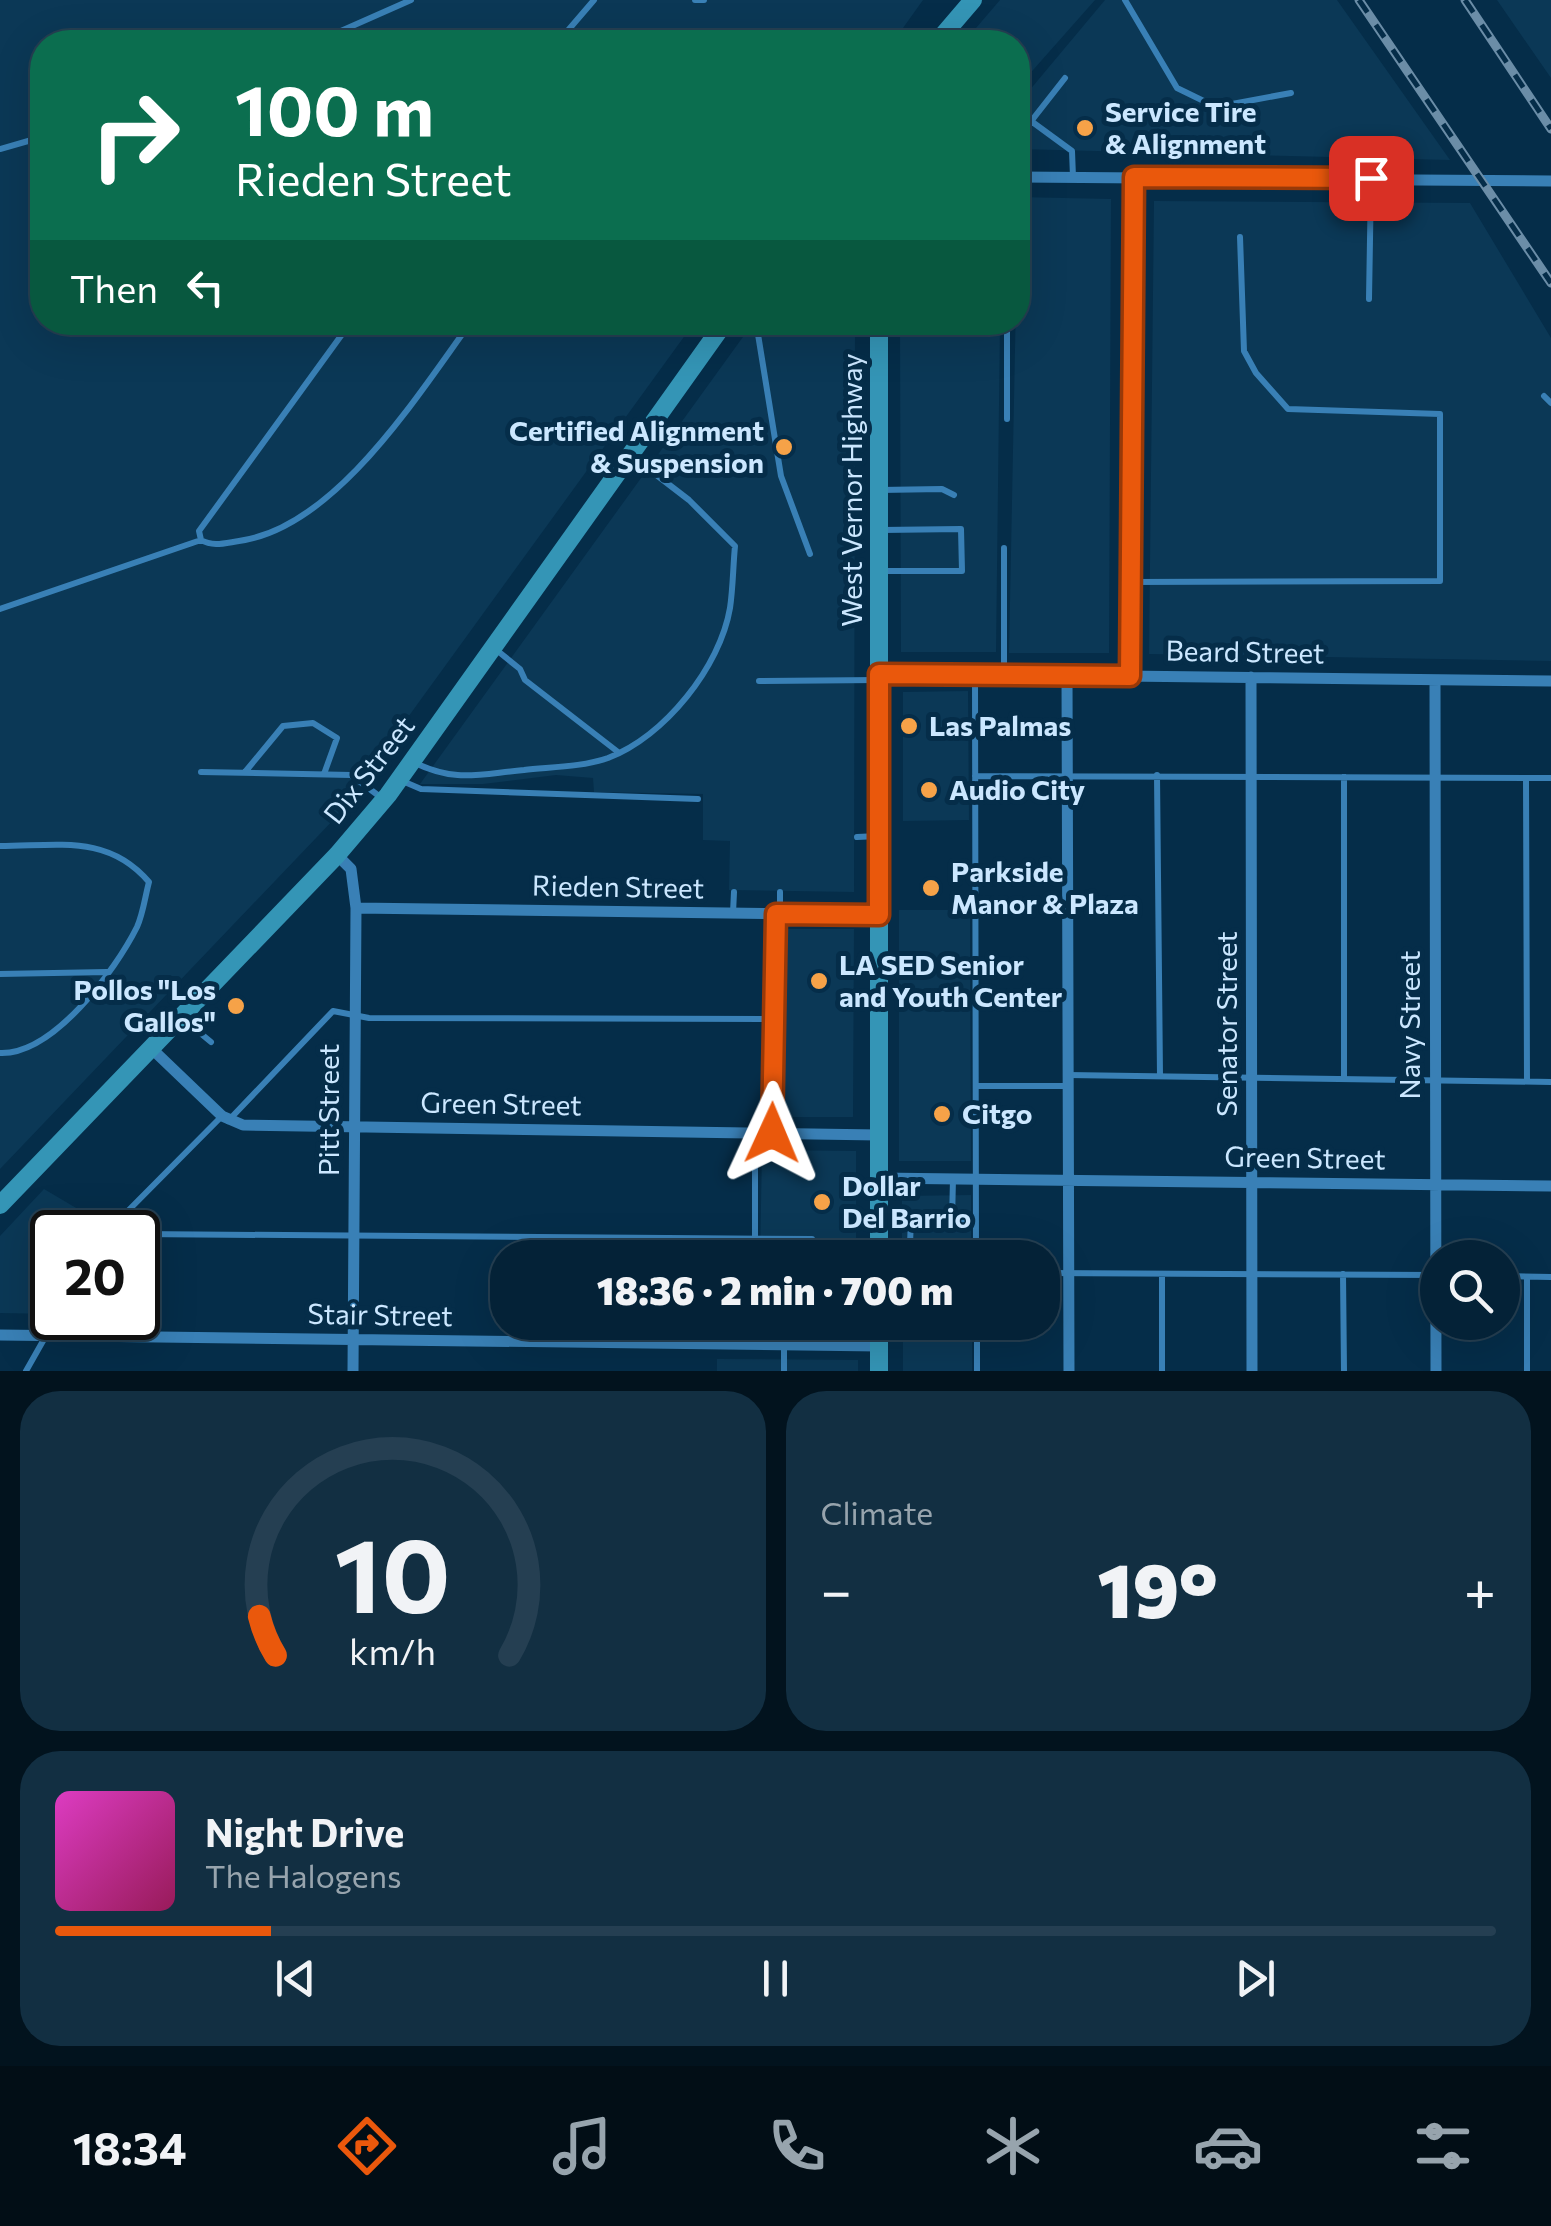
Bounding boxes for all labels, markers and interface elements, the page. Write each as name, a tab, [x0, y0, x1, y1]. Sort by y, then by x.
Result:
text: 100 m	[235, 65, 434, 150]
icon: right	[70, 70, 200, 200]
place label: Service Tire & Alignment	[1105, 94, 1266, 160]
marker: Service Tire & Alignment	[1074, 117, 1096, 139]
pin	[1329, 136, 1414, 221]
text: Rieden Street	[235, 150, 512, 205]
icon: arrive	[1344, 151, 1399, 206]
icon: left	[178, 260, 233, 315]
text: Then	[70, 264, 158, 311]
street label: West Vernor Highway	[834, 353, 868, 627]
place label: Certified Alignment & Suspension	[509, 413, 764, 479]
marker: Certified Alignment & Suspension	[773, 436, 795, 458]
street label: Beard Street	[1165, 633, 1325, 669]
place label: Las Palmas	[929, 708, 1071, 742]
street label: Dix Street	[316, 709, 421, 830]
marker: Las Palmas	[898, 715, 920, 737]
place label: Audio City	[949, 772, 1085, 806]
marker: Audio City	[918, 779, 940, 801]
place label: Parkside Manor & Plaza	[951, 854, 1139, 920]
street label: Rieden Street	[532, 867, 704, 905]
marker: Parkside Manor & Plaza	[920, 877, 942, 899]
street label: Senator Street	[1209, 931, 1243, 1117]
place label: LA SED Senior and Youth Center	[839, 947, 1063, 1013]
street label: Navy Street	[1392, 951, 1426, 1099]
marker: LA SED Senior and Youth Center	[808, 970, 830, 992]
place label: Pollos "Los Gallos"	[73, 972, 216, 1038]
marker: Pollos "Los Gallos"	[225, 995, 247, 1017]
street label: Pitt Street	[311, 1044, 345, 1176]
position arrow	[720, 1081, 824, 1185]
street label: Green Street	[420, 1085, 582, 1121]
place label: Citgo	[962, 1096, 1033, 1130]
marker: Citgo	[931, 1103, 953, 1125]
street label: Green Street	[1224, 1139, 1386, 1175]
place label: Dollar Del Barrio	[842, 1168, 971, 1234]
marker: Dollar Del Barrio	[811, 1191, 833, 1213]
speed limit sign: 20	[30, 1210, 160, 1340]
map controls	[1420, 1240, 1520, 1340]
button: search	[1420, 1240, 1520, 1340]
text: 18:36 · 2 min · 700 m	[597, 1266, 953, 1313]
street label: Stair Street	[307, 1296, 453, 1332]
text: Climate	[821, 1492, 933, 1532]
text: 10	[335, 1507, 451, 1634]
text: 19°	[1097, 1542, 1218, 1633]
text: −	[821, 1555, 852, 1622]
text: +	[1464, 1555, 1496, 1622]
text: km/h	[349, 1629, 436, 1672]
text: Night Drive	[205, 1808, 404, 1855]
text: The Halogens	[205, 1855, 402, 1895]
icon: previous	[268, 1951, 323, 2006]
icon: pause	[748, 1951, 803, 2006]
icon: next	[1228, 1951, 1283, 2006]
icon: directions	[332, 2111, 402, 2181]
icon: music	[547, 2111, 617, 2181]
icon: phone	[762, 2111, 832, 2181]
icon: climate	[978, 2111, 1048, 2181]
icon: car	[1193, 2111, 1263, 2181]
icon: filters	[1408, 2111, 1478, 2181]
text: 18:34	[73, 2119, 187, 2174]

